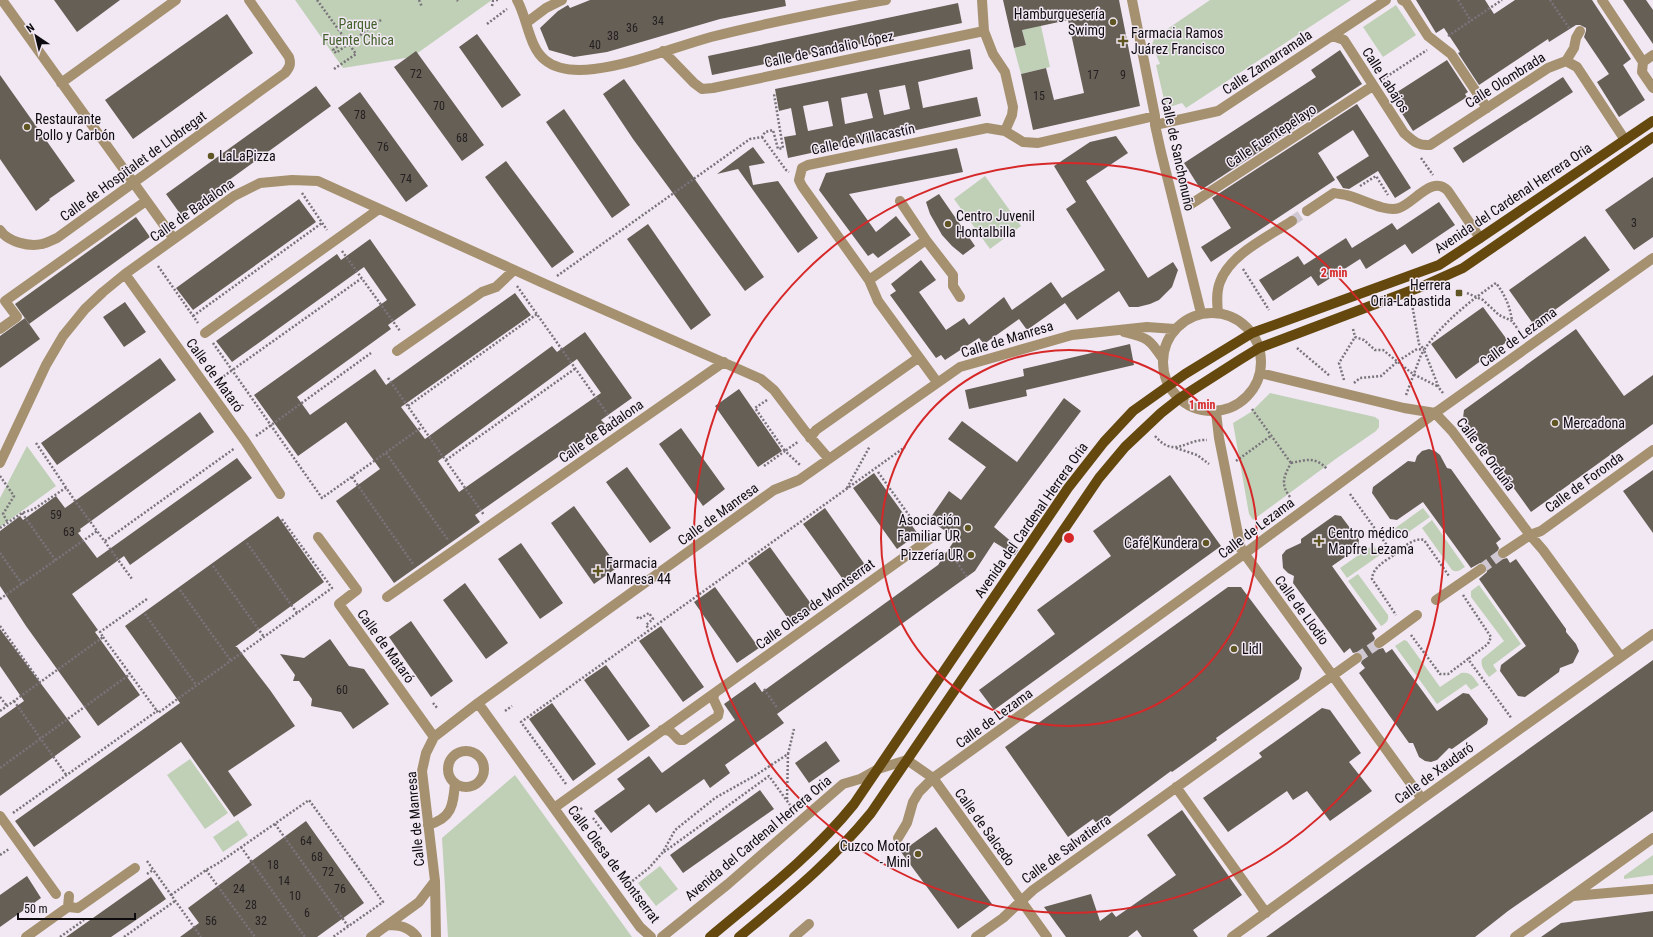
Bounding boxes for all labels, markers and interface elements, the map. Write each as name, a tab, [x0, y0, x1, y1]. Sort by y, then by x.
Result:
place label: Hamburguesería Swimg	[1014, 6, 1105, 38]
house number: 34	[652, 14, 664, 28]
north arrow	[16, 16, 56, 56]
park label: Parque Fuente Chica	[322, 16, 394, 48]
marker: Hamburguesería Swimg	[1108, 17, 1118, 27]
text: N	[24, 21, 37, 35]
house number: 36	[626, 21, 638, 35]
place label: Farmacia Ramos Juárez Francisco	[1131, 25, 1225, 57]
street label: Calle Zamarramala	[1219, 26, 1315, 98]
street label: Calle de Sandalio López	[763, 27, 895, 71]
house number: 38	[607, 29, 619, 43]
marker: Farmacia Ramos Juárez Francisco	[1118, 36, 1128, 46]
house number: 40	[589, 38, 601, 52]
street label: Calle Labajos	[1359, 44, 1413, 116]
street label: Calle Olombrada	[1462, 49, 1548, 111]
house number: 72	[410, 67, 422, 81]
house number: 17	[1087, 68, 1099, 82]
house number: 9	[1120, 68, 1126, 82]
house number: 15	[1033, 89, 1045, 103]
street label: Calle de Sanchonuño	[1158, 96, 1198, 212]
house number: 70	[433, 99, 445, 113]
street label: Calle Fuentepelayo	[1223, 101, 1319, 171]
street label: Calle de Hospitalet de Llobregat	[57, 108, 209, 224]
house number: 78	[354, 108, 366, 122]
place label: Restaurante Pollo y Carbón	[35, 111, 115, 143]
street label: Calle de Villacastín	[810, 120, 916, 158]
marker: Restaurante Pollo y Carbón	[22, 122, 32, 132]
house number: 68	[456, 131, 468, 145]
street label: Avenida del Cardenal Herrera Oria	[1431, 139, 1595, 257]
house number: 76	[377, 140, 389, 154]
place label: LaLaPizza	[219, 148, 276, 164]
marker: LaLaPizza	[206, 151, 216, 161]
house number: 74	[400, 172, 412, 186]
street label: Calle de Badalona	[147, 175, 237, 245]
place label: Centro Juvenil Hontalbilla	[956, 208, 1035, 240]
house number: 3	[1631, 216, 1637, 230]
marker: Centro Juvenil Hontalbilla	[943, 219, 953, 229]
text: 2 min	[1321, 266, 1347, 280]
place label: Herrera Oria-Labastida	[1371, 277, 1451, 309]
marker: Herrera Oria-Labastida	[1454, 288, 1464, 298]
street label: Calle de Lezama	[1477, 304, 1559, 370]
street label: Calle de Manresa	[959, 317, 1055, 361]
street label: Calle de Mataró	[183, 335, 247, 415]
street label: Calle de Badalona	[556, 396, 646, 466]
text: 1 min	[1189, 398, 1215, 412]
street label: Calle de Orduña	[1453, 414, 1519, 494]
place label: Mercadona	[1563, 415, 1625, 431]
marker: Mercadona	[1550, 418, 1560, 428]
street label: Avenida del Cardenal Herrera Oria	[971, 439, 1091, 601]
street label: Calle de Foronda	[1542, 448, 1626, 516]
street label: Calle de Manresa	[675, 479, 761, 549]
street label: Calle de Lezama	[1215, 494, 1297, 562]
house number: 59	[50, 508, 62, 522]
place label: Asociación Familiar UR	[897, 512, 961, 544]
marker: Asociación Familiar UR	[963, 523, 973, 533]
house number: 63	[63, 525, 75, 539]
place label: Centro médico Mapfre Lezama	[1328, 525, 1414, 557]
centre of rings	[1062, 531, 1076, 545]
place label: Café Kundera	[1124, 535, 1198, 551]
marker: Centro médico Mapfre Lezama	[1313, 535, 1325, 547]
marker: Café Kundera	[1201, 538, 1211, 548]
place label: Pizzería UR	[901, 547, 964, 563]
marker: Pizzería UR	[966, 550, 976, 560]
place label: Farmacia Manresa 44	[606, 555, 671, 587]
street label: Calle Olesa de Montserrat	[753, 556, 877, 652]
marker: Farmacia Manresa 44	[593, 566, 603, 576]
street label: Calle de Llodio	[1272, 572, 1332, 648]
street label: Calle de Mataró	[354, 606, 418, 686]
place label: Lidl	[1242, 641, 1262, 657]
marker: Lidl	[1229, 644, 1239, 654]
house number: 60	[336, 683, 348, 697]
street label: Calle de Lezama	[953, 685, 1035, 751]
street label: Calle de Xaudaró	[1391, 739, 1477, 807]
street label: Calle de Manresa	[403, 771, 427, 867]
street label: Avenida del Cardenal Herrera Oria	[682, 772, 834, 904]
street label: Calle de Salcedo	[952, 785, 1018, 869]
street label: Calle Olesa de Montserrat	[565, 802, 663, 926]
street label: Calle de Salvatierra	[1018, 811, 1114, 887]
house number: 64	[300, 834, 312, 848]
place label: Cuzco Motor - Mini	[840, 838, 910, 870]
marker: Cuzco Motor - Mini	[913, 849, 923, 859]
house number: 68	[311, 850, 323, 864]
house number: 18	[267, 858, 279, 872]
house number: 72	[322, 865, 334, 879]
house number: 14	[278, 874, 290, 888]
house number: 24	[233, 882, 245, 896]
house number: 76	[334, 882, 346, 896]
house number: 10	[289, 889, 301, 903]
scale bar	[18, 895, 135, 921]
house number: 28	[245, 898, 257, 912]
text: 50 m	[24, 902, 48, 916]
house number: 6	[304, 906, 310, 920]
house number: 56	[205, 914, 217, 928]
house number: 32	[255, 914, 267, 928]

